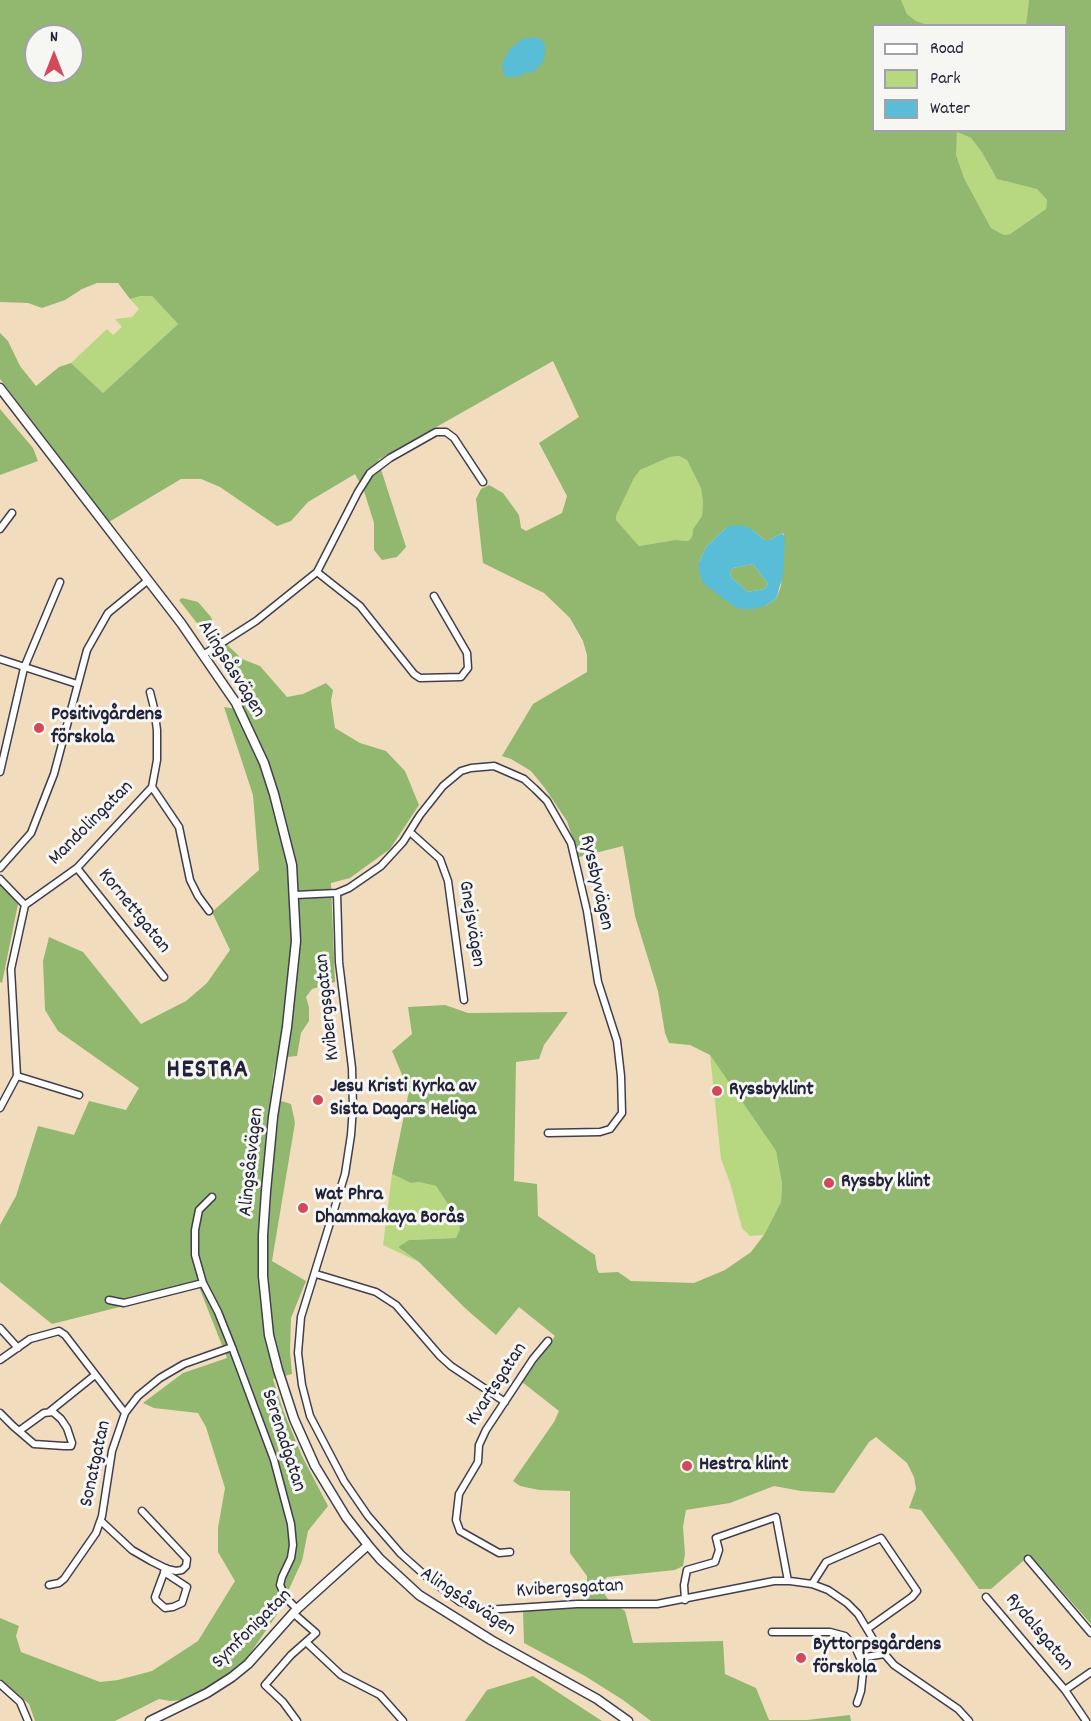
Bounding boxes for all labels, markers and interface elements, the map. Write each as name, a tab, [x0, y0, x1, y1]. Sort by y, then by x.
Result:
north arrow	[24, 24, 84, 84]
legend	[872, 24, 1067, 132]
text: N	[50, 26, 58, 49]
text: Road	[930, 37, 964, 62]
text: Park	[930, 67, 961, 92]
text: Water	[930, 97, 970, 122]
street label: Alingsåsvägen	[191, 617, 269, 723]
place label: Positivgårdens förskola	[51, 704, 162, 751]
marker: Positivgårdens förskola	[32, 721, 46, 735]
street label: Mandolingatan	[44, 776, 140, 872]
street label: Ryssbyvägen	[572, 833, 618, 933]
street label: Kornettgatan	[91, 865, 175, 959]
street label: Gnejsvägen	[451, 879, 489, 969]
street label: Kvibergsgatan	[311, 952, 347, 1062]
district label: HESTRA	[167, 1056, 249, 1088]
place label: Jesu Kristi Kyrka av Sista Dagars Heliga	[330, 1076, 477, 1123]
place label: Ryssbyklint	[729, 1079, 814, 1103]
marker: Ryssbyklint	[710, 1084, 724, 1098]
marker: Jesu Kristi Kyrka av Sista Dagars Heliga	[311, 1093, 325, 1107]
street label: Alingsåsvägen	[235, 1106, 271, 1218]
place label: Ryssby klint	[841, 1171, 930, 1195]
marker: Ryssby klint	[822, 1176, 836, 1190]
place label: Wat Phra Dhammakaya Borås	[315, 1184, 465, 1231]
marker: Wat Phra Dhammakaya Borås	[296, 1201, 310, 1215]
street label: Kvartsgatan	[462, 1339, 534, 1431]
street label: Serenadgatan	[254, 1387, 310, 1495]
street label: Sonatgatan	[76, 1419, 118, 1509]
place label: Hestra klint	[699, 1454, 788, 1478]
marker: Hestra klint	[680, 1459, 694, 1473]
street label: Alingsåsvägen	[415, 1563, 519, 1643]
street label: Kvibergsgatan	[516, 1575, 624, 1605]
street label: Symfonigatan	[208, 1585, 298, 1675]
street label: Rydalsgatan	[999, 1589, 1077, 1677]
place label: Byttorpsgårdens förskola	[813, 1634, 941, 1681]
marker: Byttorpsgårdens förskola	[794, 1651, 808, 1665]

